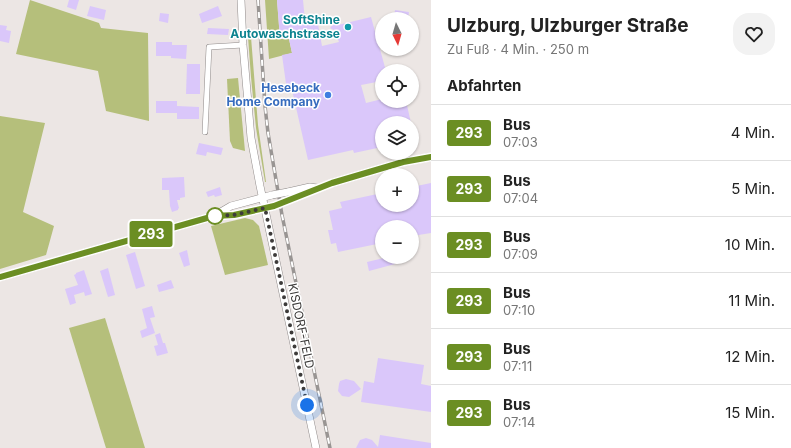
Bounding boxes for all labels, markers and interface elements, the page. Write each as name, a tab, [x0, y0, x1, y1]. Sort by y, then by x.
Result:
place label: SoftShine Autowaschstrasse	[230, 12, 340, 41]
north arrow	[375, 12, 419, 56]
map controls	[375, 12, 419, 264]
button: heart	[733, 13, 775, 55]
text: Ulzburg, Ulzburger Straße	[447, 14, 689, 37]
marker: SoftShine Autowaschstrasse	[343, 22, 353, 32]
text: Zu Fuß · 4 Min. · 250 m	[447, 41, 589, 57]
button: locate	[375, 64, 419, 108]
text: Abfahrten	[447, 76, 521, 95]
place label: Hesebeck Home Company	[226, 80, 321, 109]
marker: Hesebeck Home Company	[323, 90, 333, 100]
text: Bus	[503, 115, 531, 134]
button: layers	[375, 116, 419, 160]
text: 4 Min.	[731, 123, 775, 142]
text: 293	[456, 124, 482, 141]
text: 07:03	[503, 134, 538, 150]
button: +	[375, 168, 419, 212]
text: Bus	[503, 171, 531, 190]
text: 5 Min.	[731, 179, 775, 198]
text: 293	[456, 180, 482, 197]
text: 07:04	[503, 190, 538, 206]
unlabelled marker	[206, 207, 224, 225]
button: −	[375, 220, 419, 264]
line badge: 293	[128, 221, 174, 247]
text: 293	[138, 225, 164, 242]
text: Bus	[503, 227, 531, 246]
text: 10 Min.	[725, 235, 775, 254]
text: 293	[456, 236, 482, 253]
text: 07:09	[503, 246, 538, 262]
street label: KISDORF-FELD	[285, 282, 318, 370]
text: Bus	[503, 283, 531, 302]
text: 11 Min.	[728, 291, 775, 310]
text: 293	[456, 292, 482, 309]
text: 07:10	[503, 302, 535, 318]
text: Bus	[503, 339, 531, 358]
text: 12 Min.	[725, 347, 775, 366]
text: 293	[456, 348, 482, 365]
text: 07:11	[503, 358, 532, 374]
your location	[297, 395, 317, 415]
text: Bus	[503, 395, 531, 414]
text: 15 Min.	[725, 403, 775, 422]
text: 293	[456, 404, 482, 421]
text: 07:14	[503, 414, 535, 430]

